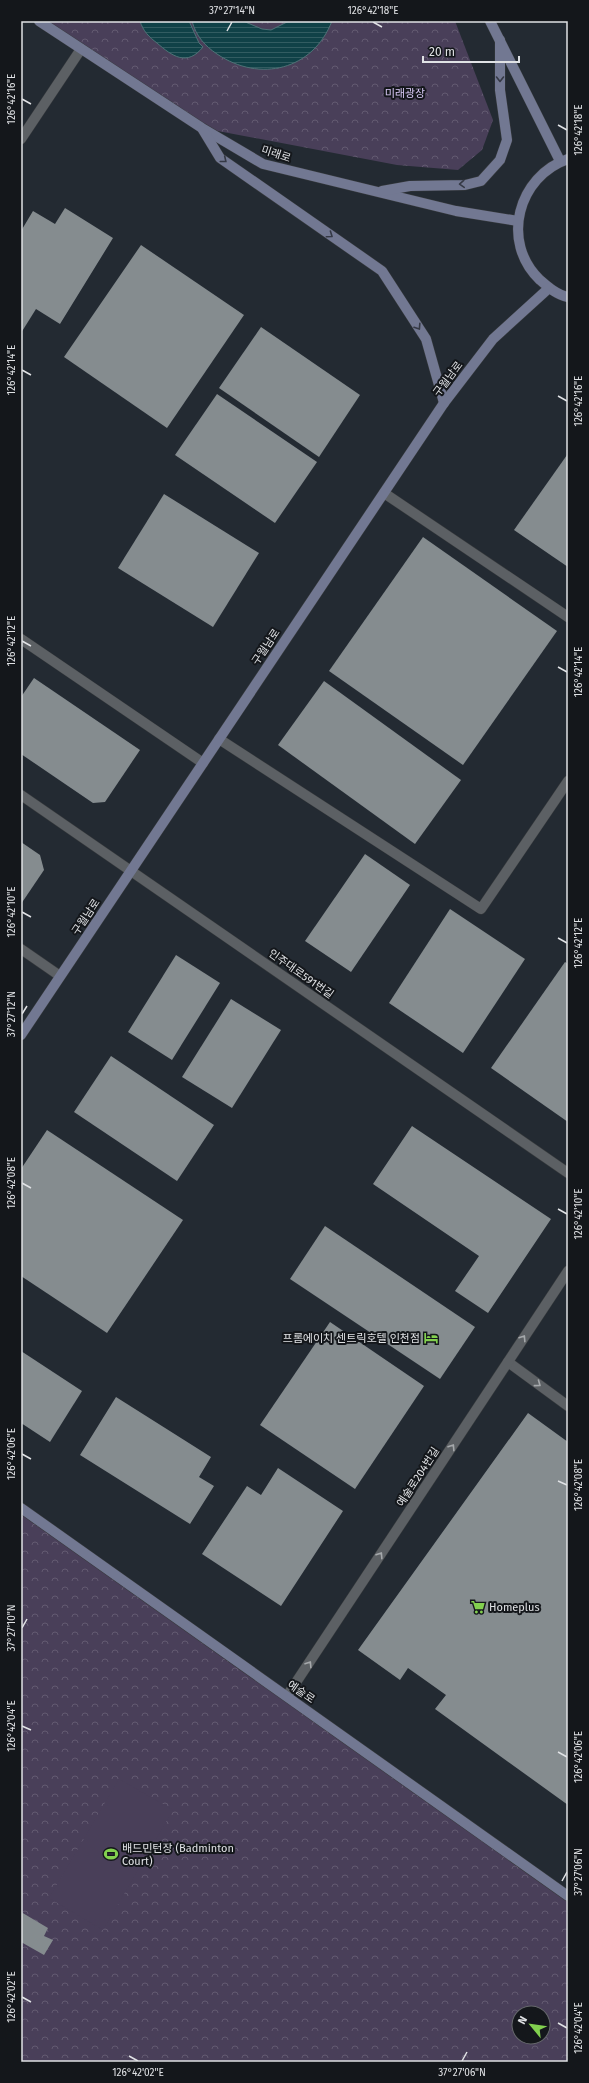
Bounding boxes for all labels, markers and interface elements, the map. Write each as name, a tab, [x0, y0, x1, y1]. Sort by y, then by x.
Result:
text: 37°27'14"N	[209, 5, 255, 17]
text: 126°42'18"E	[347, 5, 399, 17]
scale bar	[423, 38, 519, 64]
text: 20 m	[429, 45, 455, 59]
text: 126°42'16"E	[6, 74, 18, 124]
one-way arrow	[496, 76, 504, 82]
park label: 미래광장	[385, 87, 425, 100]
text: 126°42'18"E	[573, 104, 585, 156]
street label: 미래로	[260, 143, 292, 165]
one-way arrow	[219, 155, 226, 162]
one-way arrow	[459, 180, 466, 189]
one-way arrow	[326, 230, 333, 238]
one-way arrow	[413, 323, 421, 330]
text: 126°42'14"E	[6, 345, 18, 395]
street label: 구월남로	[431, 359, 465, 399]
text: 126°42'16"E	[573, 376, 585, 426]
text: 126°42'12"E	[6, 616, 18, 666]
street label: 구월남로	[249, 627, 283, 667]
text: 126°42'14"E	[573, 647, 585, 697]
text: 126°42'10"E	[6, 886, 18, 938]
street label: 구월남로	[69, 897, 103, 937]
text: 126°42'12"E	[573, 918, 585, 968]
street label: 인주대로591번길	[266, 947, 336, 1001]
text: 37°27'12"N	[6, 991, 18, 1037]
text: 126°42'08"E	[6, 1157, 18, 1209]
text: 126°42'10"E	[573, 1188, 585, 1240]
hotel icon: 프롬에이치 센트릭호텔 인천점	[423, 1330, 439, 1346]
place label: 프롬에이치 센트릭호텔 인천점	[283, 1332, 420, 1345]
one-way arrow	[519, 1336, 526, 1343]
one-way arrow	[534, 1379, 541, 1387]
text: 126°42'06"E	[6, 1428, 18, 1480]
one-way arrow	[447, 1444, 455, 1451]
street label: 예술로204번길	[394, 1445, 442, 1509]
text: 126°42'08"E	[573, 1459, 585, 1511]
one-way arrow	[375, 1553, 382, 1560]
supermarket icon: Homeplus	[470, 1599, 486, 1615]
place label: Homeplus	[489, 1601, 540, 1614]
text: 37°27'10"N	[6, 1605, 18, 1651]
one-way arrow	[304, 1661, 311, 1668]
street label: 예술로	[285, 1678, 317, 1706]
text: 126°42'04"E	[6, 1700, 18, 1752]
text: 126°42'06"E	[573, 1731, 585, 1783]
place label: 배드민턴장 (Badminton Court)	[122, 1842, 234, 1868]
sports icon: 배드민턴장 (Badminton Court)	[103, 1846, 119, 1862]
text: 37°27'06"N	[573, 1848, 585, 1896]
text: 126°42'02"E	[6, 1971, 18, 2023]
text: 126°42'04"E	[573, 2002, 585, 2054]
north arrow	[511, 2005, 551, 2045]
text: N	[515, 2014, 530, 2027]
text: 126°42'02"E	[112, 2067, 164, 2079]
text: 37°27'06"N	[438, 2067, 486, 2079]

